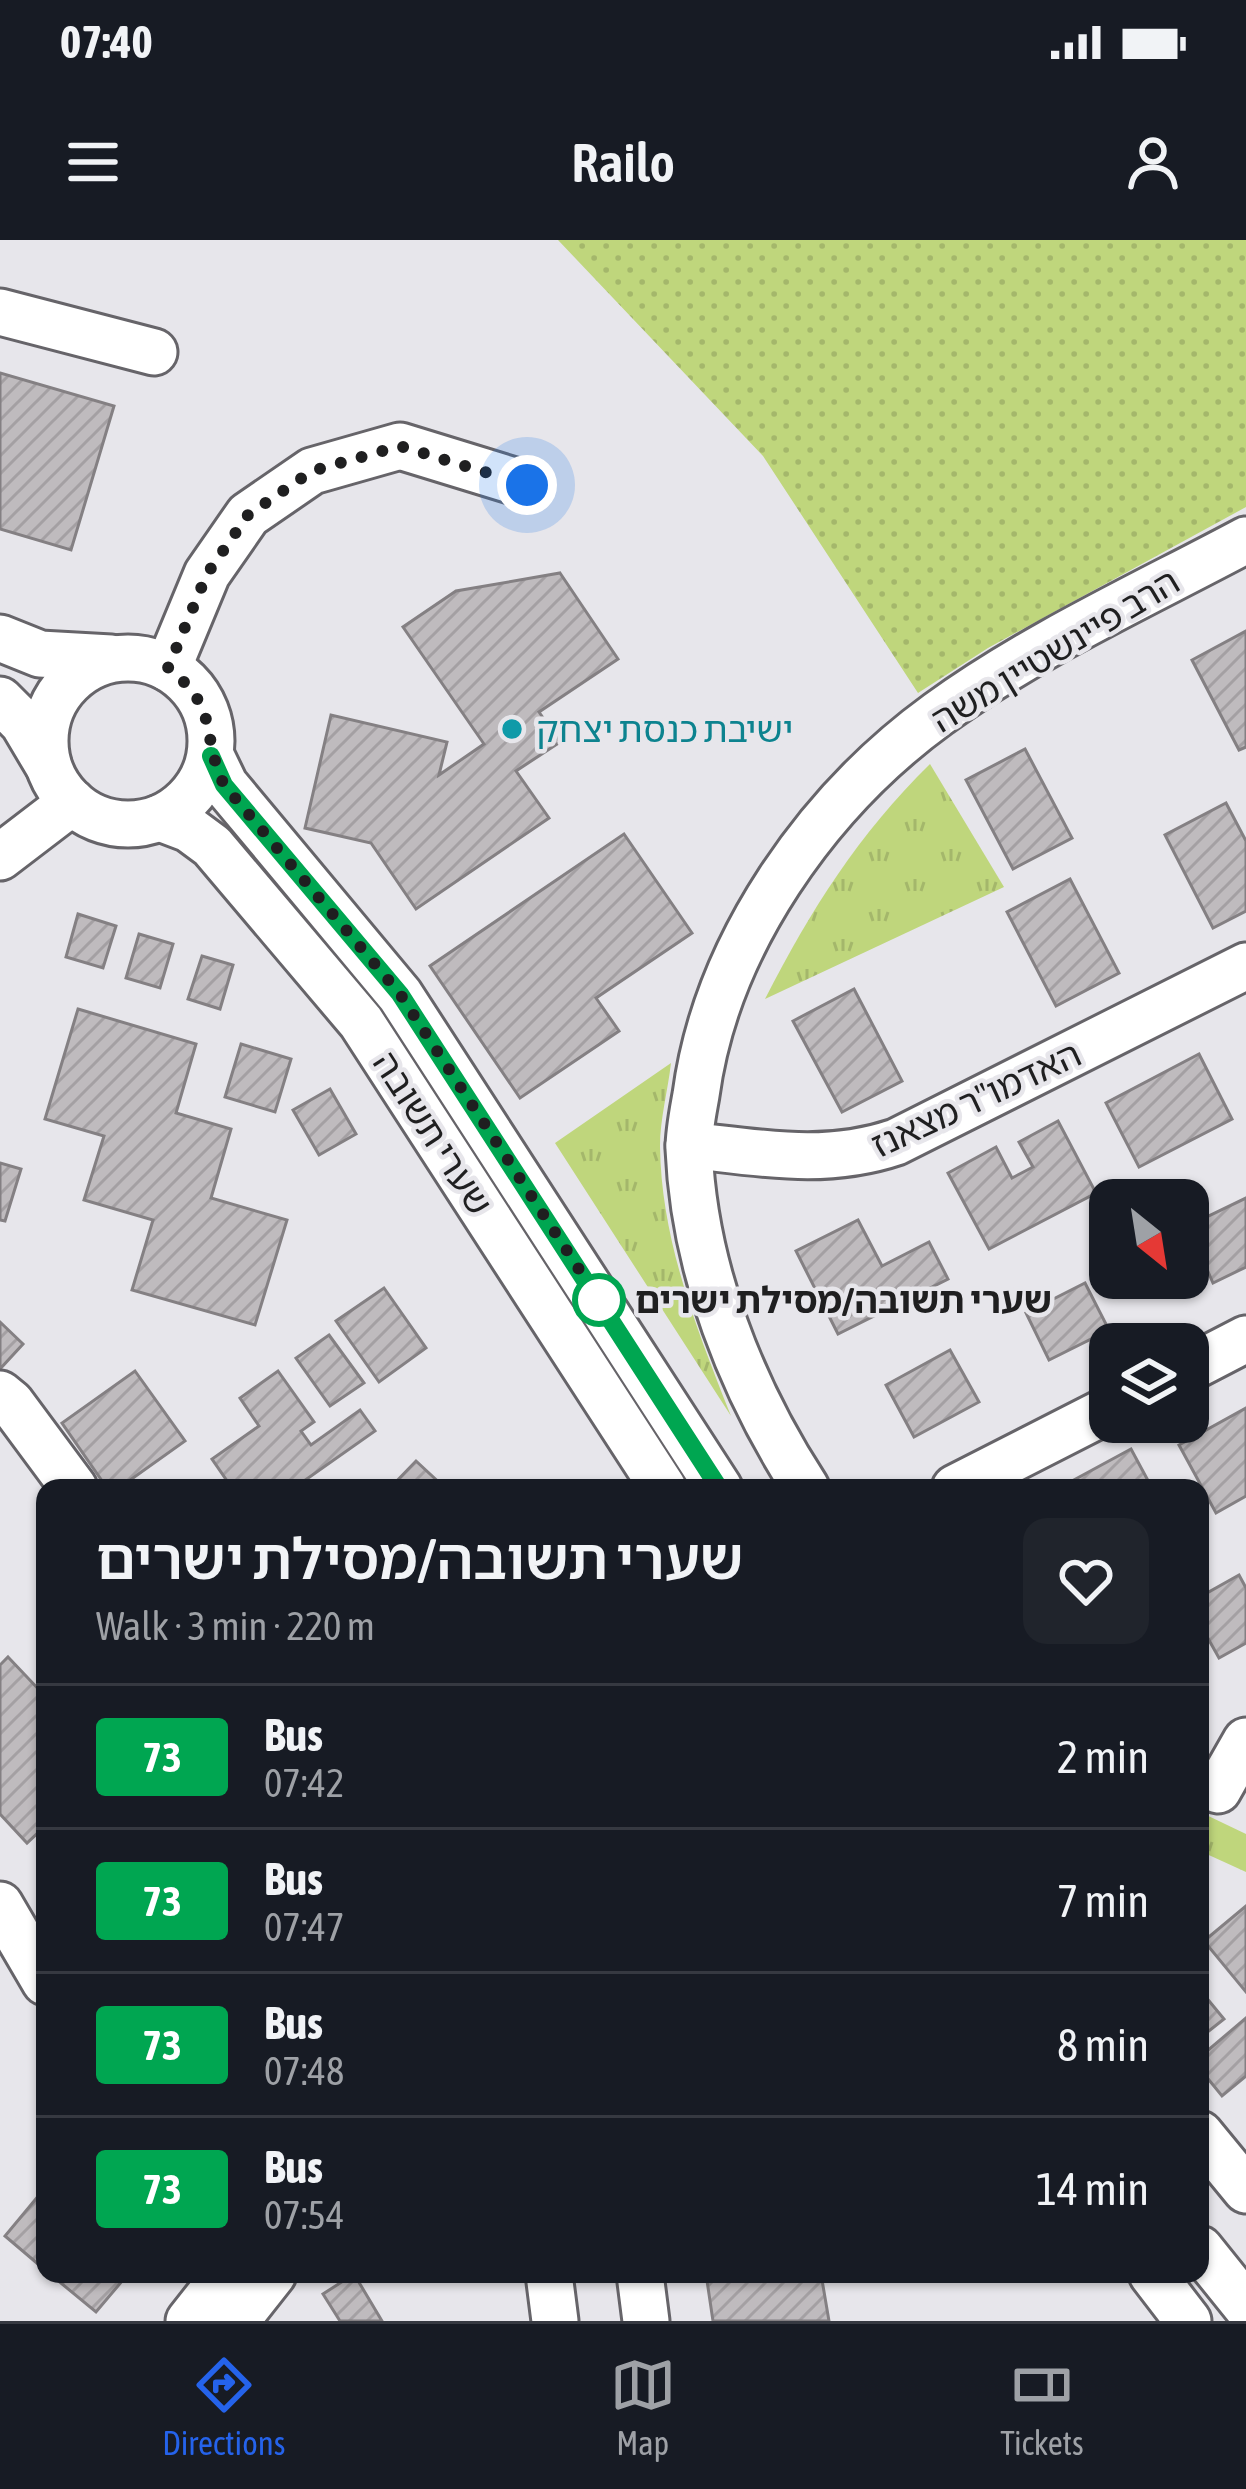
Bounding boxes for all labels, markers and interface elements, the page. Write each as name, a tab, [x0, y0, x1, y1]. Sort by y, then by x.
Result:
text: 07:40	[60, 16, 153, 68]
icon: menu	[60, 129, 126, 195]
icon: person	[1120, 129, 1186, 195]
text: Railo	[571, 132, 675, 193]
your location	[497, 455, 557, 515]
street label: הרב פיינשטיין משה	[923, 559, 1187, 741]
place label: ישיבת כנסת יצחק	[536, 708, 793, 750]
marker: ישיבת כנסת יצחק	[499, 716, 525, 742]
street label: האדמו"ר מצאנז	[865, 1032, 1087, 1166]
street label: שערי תשובה	[365, 1044, 501, 1222]
north arrow	[1089, 1179, 1209, 1299]
map controls	[1089, 1179, 1209, 1443]
marker: שערי תשובה/מסילת ישרים	[574, 1275, 624, 1325]
place label: שערי תשובה/מסילת ישרים	[635, 1279, 1052, 1321]
button: layers	[1089, 1323, 1209, 1443]
button: heart	[1023, 1518, 1149, 1644]
text: שערי תשובה/מסילת ישרים	[96, 1526, 744, 1591]
text: Walk · 3 min · 220 m	[96, 1604, 375, 1648]
text: Bus	[264, 1709, 323, 1761]
text: 2 min	[1057, 1731, 1149, 1783]
text: 73	[142, 1733, 182, 1781]
text: 07:42	[264, 1761, 344, 1805]
text: Bus	[264, 1853, 323, 1905]
text: 7 min	[1057, 1875, 1149, 1927]
text: 73	[142, 1877, 182, 1925]
text: 07:47	[264, 1905, 344, 1949]
text: Bus	[264, 1997, 323, 2049]
text: 8 min	[1057, 2019, 1149, 2071]
text: 73	[142, 2021, 182, 2069]
text: 07:48	[264, 2049, 344, 2093]
text: Bus	[264, 2141, 323, 2193]
text: 14 min	[1036, 2163, 1149, 2215]
text: 73	[142, 2165, 182, 2213]
text: 07:54	[264, 2193, 344, 2237]
tab: Directions	[162, 2352, 285, 2462]
tab: Map	[610, 2352, 676, 2462]
tab: Tickets	[1000, 2352, 1084, 2462]

